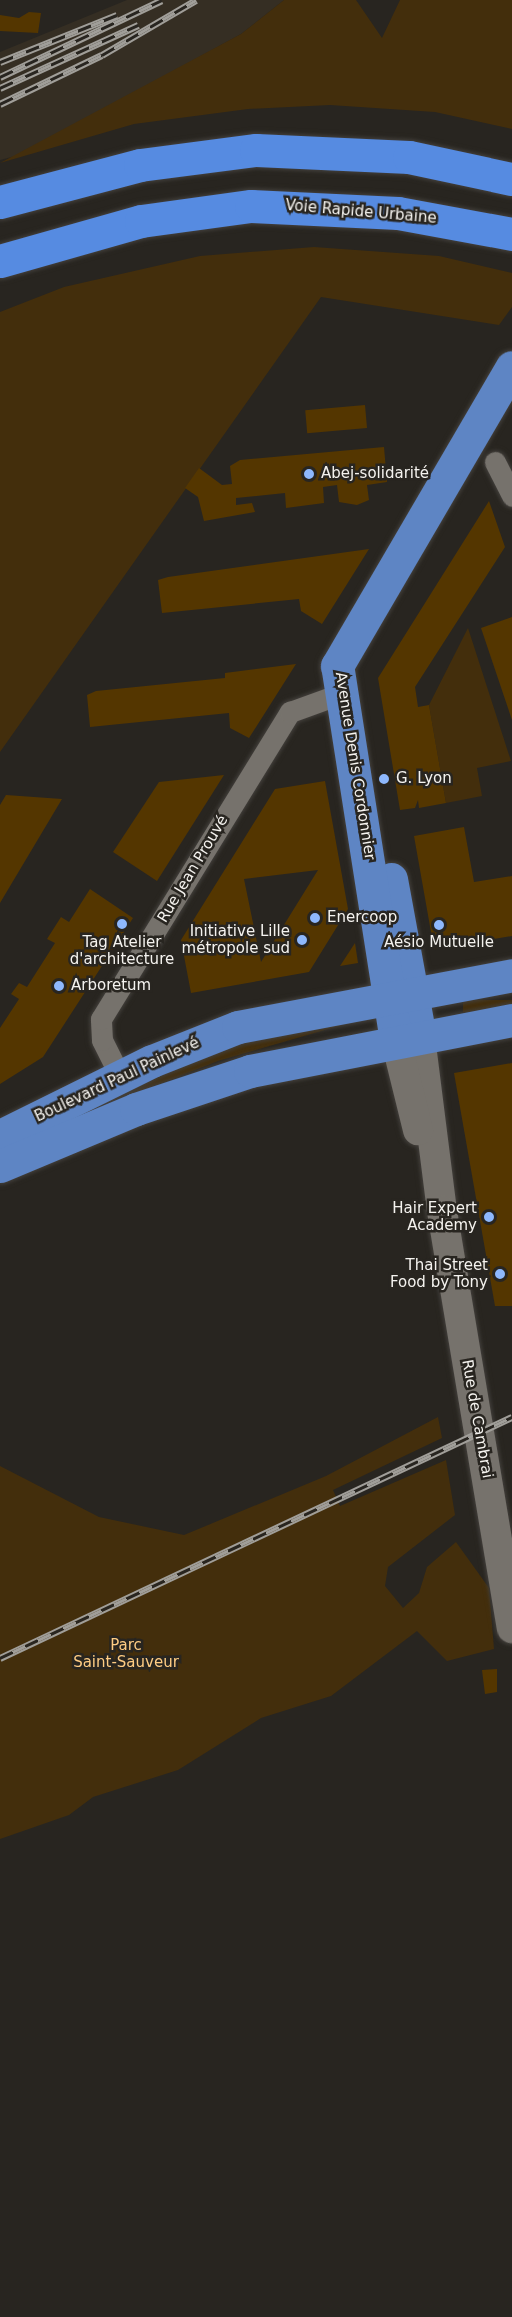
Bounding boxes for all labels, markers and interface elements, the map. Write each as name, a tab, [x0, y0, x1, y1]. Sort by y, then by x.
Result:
street label: Voie Rapide Urbaine	[285, 196, 437, 228]
place label: Abej-solidarité	[321, 465, 429, 483]
marker: Abej-solidarité	[302, 467, 316, 481]
street label: Avenue Denis Cordonnier	[331, 671, 379, 861]
place label: G. Lyon	[396, 770, 452, 788]
marker: G. Lyon	[377, 772, 391, 786]
street label: Rue Jean Prouvé	[154, 812, 232, 926]
place label: Enercoop	[327, 909, 397, 927]
marker: Enercoop	[308, 911, 322, 925]
marker: Tag Atelier d'architecture	[115, 917, 129, 931]
marker: Aésio Mutuelle	[432, 918, 446, 932]
place label: Initiative Lille métropole sud	[182, 922, 290, 957]
place label: Tag Atelier d'architecture	[70, 933, 174, 968]
marker: Initiative Lille métropole sud	[295, 933, 309, 947]
place label: Aésio Mutuelle	[384, 934, 494, 952]
place label: Arboretum	[71, 977, 151, 995]
marker: Arboretum	[52, 979, 66, 993]
street label: Boulevard Paul Painlevé	[32, 1034, 202, 1126]
place label: Hair Expert Academy	[392, 1199, 477, 1234]
marker: Hair Expert Academy	[482, 1210, 496, 1224]
place label: Thai Street Food by Tony	[390, 1256, 488, 1291]
marker: Thai Street Food by Tony	[493, 1267, 507, 1281]
street label: Rue de Cambrai	[458, 1358, 496, 1480]
park label: Parc Saint-Sauveur	[73, 1636, 179, 1671]

